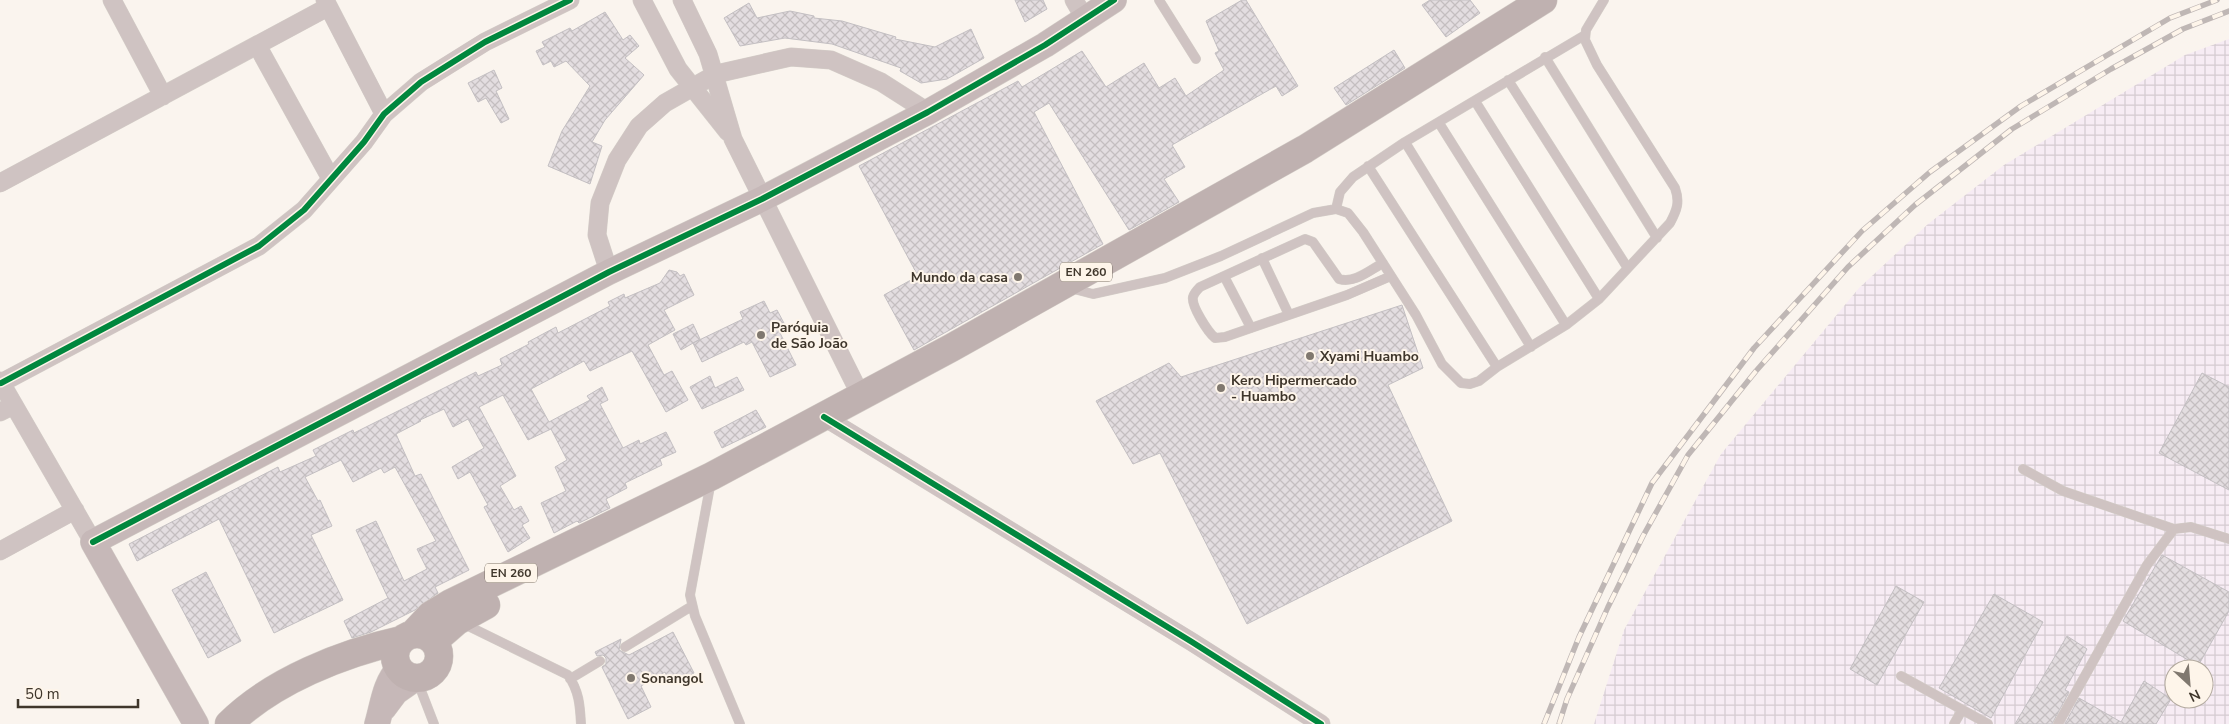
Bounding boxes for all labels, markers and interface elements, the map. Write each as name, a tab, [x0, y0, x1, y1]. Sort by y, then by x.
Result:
road number: EN 260	[1060, 262, 1112, 282]
place label: Mundo da casa	[911, 268, 1008, 287]
marker: Mundo da casa	[1012, 271, 1024, 283]
place label: Paróquia de São João	[771, 318, 848, 353]
marker: Paróquia de São João	[755, 329, 767, 341]
place label: Xyami Huambo	[1319, 347, 1419, 366]
marker: Xyami Huambo	[1304, 350, 1316, 362]
place label: Kero Hipermercado - Huambo	[1231, 371, 1357, 406]
marker: Kero Hipermercado - Huambo	[1215, 382, 1227, 394]
road number: EN 260	[485, 564, 537, 582]
north arrow	[2164, 659, 2214, 709]
place label: Sonangol	[641, 669, 703, 688]
marker: Sonangol	[625, 672, 637, 684]
scale bar	[18, 676, 138, 708]
text: 50 m	[25, 684, 60, 704]
text: N	[2186, 684, 2203, 706]

